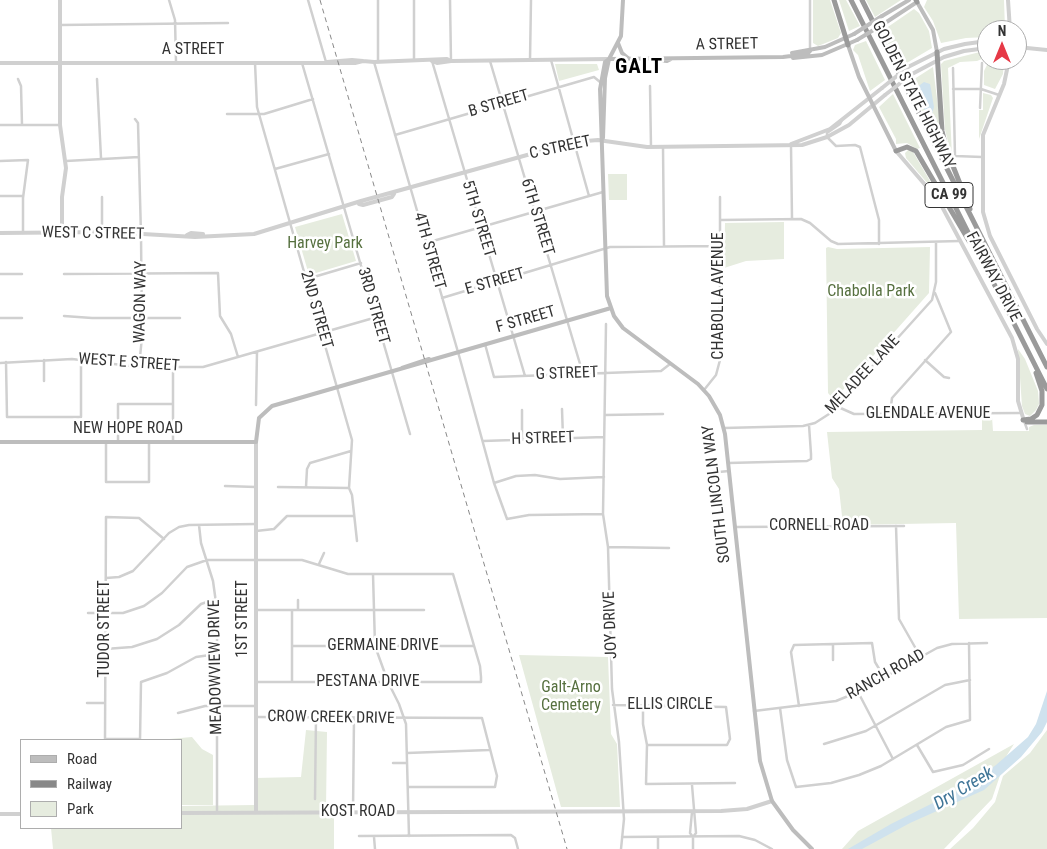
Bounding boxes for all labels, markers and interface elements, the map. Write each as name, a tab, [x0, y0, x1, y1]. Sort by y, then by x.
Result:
street label: GOLDEN STATE HIGHWAY	[867, 18, 959, 172]
north arrow	[977, 20, 1027, 70]
text: N	[998, 23, 1006, 39]
street label: A STREET	[696, 35, 758, 55]
street label: A STREET	[162, 40, 224, 60]
district label: GALT	[614, 55, 664, 81]
street label: B STREET	[467, 86, 531, 122]
street label: C STREET	[528, 132, 592, 164]
street label: 6TH STREET	[516, 176, 558, 258]
street label: 5TH STREET	[457, 178, 499, 260]
road number: CA 99	[925, 182, 973, 208]
street label: 4TH STREET	[409, 210, 449, 292]
street label: WEST C STREET	[41, 224, 145, 244]
street label: FAIRWAY DRIVE	[961, 229, 1025, 325]
street label: CHABOLLA AVENUE	[709, 232, 729, 360]
park label: Harvey Park	[287, 234, 363, 254]
street label: WAGON WAY	[131, 261, 151, 343]
street label: E STREET	[463, 264, 527, 300]
street label: 3RD STREET	[353, 266, 393, 346]
street label: 2ND STREET	[296, 269, 336, 351]
park label: Chabolla Park	[827, 282, 915, 302]
street label: F STREET	[494, 302, 558, 338]
street label: MELADEE LANE	[822, 332, 904, 418]
street label: WEST E STREET	[78, 350, 180, 376]
street label: G STREET	[535, 363, 599, 385]
street label: GLENDALE AVENUE	[866, 404, 990, 424]
street label: NEW HOPE ROAD	[73, 419, 183, 439]
street label: SOUTH LINCOLN WAY	[699, 424, 735, 564]
street label: H STREET	[511, 428, 575, 450]
street label: CORNELL ROAD	[769, 516, 869, 536]
street label: TUDOR STREET	[95, 580, 115, 678]
street label: 1ST STREET	[233, 580, 253, 658]
street label: JOY DRIVE	[600, 591, 622, 659]
street label: MEADOWVIEW DRIVE	[205, 599, 227, 735]
street label: GERMAINE DRIVE	[327, 636, 439, 656]
street label: RANCH ROAD	[843, 646, 929, 704]
street label: PESTANA DRIVE	[316, 672, 420, 692]
park label: Galt-Arno Cemetery	[541, 678, 601, 716]
street label: ELLIS CIRCLE	[627, 695, 713, 715]
street label: CROW CREEK DRIVE	[267, 707, 395, 729]
legend	[20, 739, 182, 829]
text: Road	[67, 750, 97, 768]
water label: Dry Creek	[930, 763, 998, 815]
text: Railway	[67, 775, 112, 793]
text: Park	[67, 800, 94, 818]
street label: KOST ROAD	[321, 802, 395, 822]

